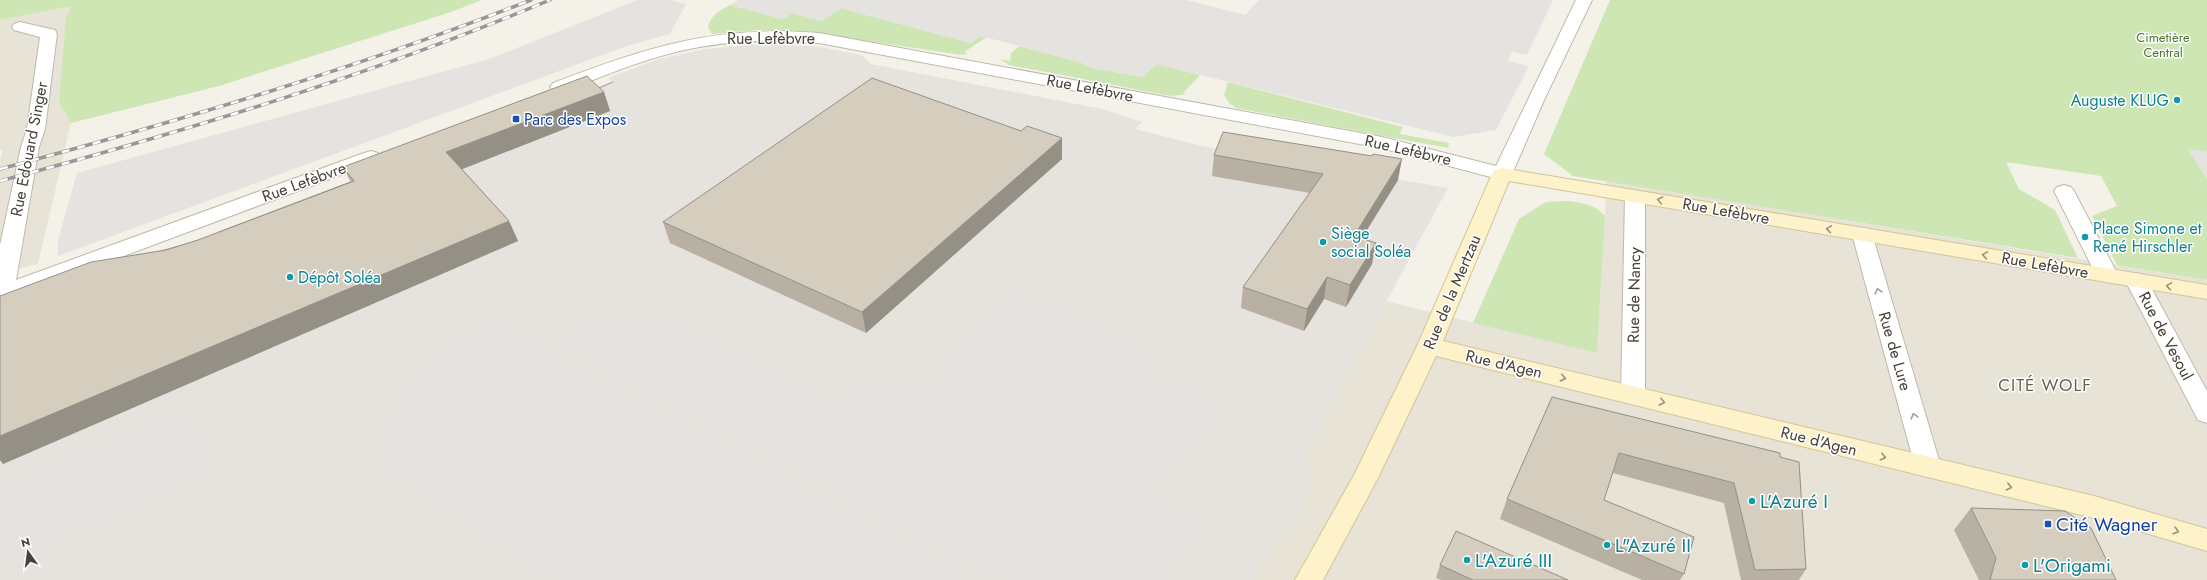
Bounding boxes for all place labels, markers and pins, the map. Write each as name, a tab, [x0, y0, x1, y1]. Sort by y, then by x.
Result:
place label: Auguste KLUG	[2071, 89, 2169, 112]
marker: Auguste KLUG	[2172, 95, 2182, 105]
place label: Parc des Expos	[524, 108, 626, 131]
marker: Parc des Expos	[511, 114, 521, 124]
place label: Place Simone et René Hirschler	[2093, 217, 2202, 258]
place label: Siège social Soléa	[1331, 222, 1411, 263]
marker: Place Simone et René Hirschler	[2080, 232, 2090, 242]
marker: Siège social Soléa	[1318, 237, 1328, 247]
place label: Dépôt Soléa	[298, 266, 381, 289]
marker: Dépôt Soléa	[285, 272, 295, 282]
place label: L'Azuré I	[1760, 488, 1828, 515]
marker: L'Azuré I	[1747, 496, 1757, 506]
place label: Cité Wagner	[2056, 511, 2158, 538]
marker: Cité Wagner	[2043, 519, 2053, 529]
place label: L"Azuré II	[1615, 532, 1691, 559]
marker: L"Azuré II	[1602, 540, 1612, 550]
place label: L'Azuré III	[1475, 547, 1552, 574]
place label: L'Origami	[2033, 552, 2111, 579]
marker: L'Azuré III	[1462, 555, 1472, 565]
marker: L'Origami	[2020, 560, 2030, 570]

